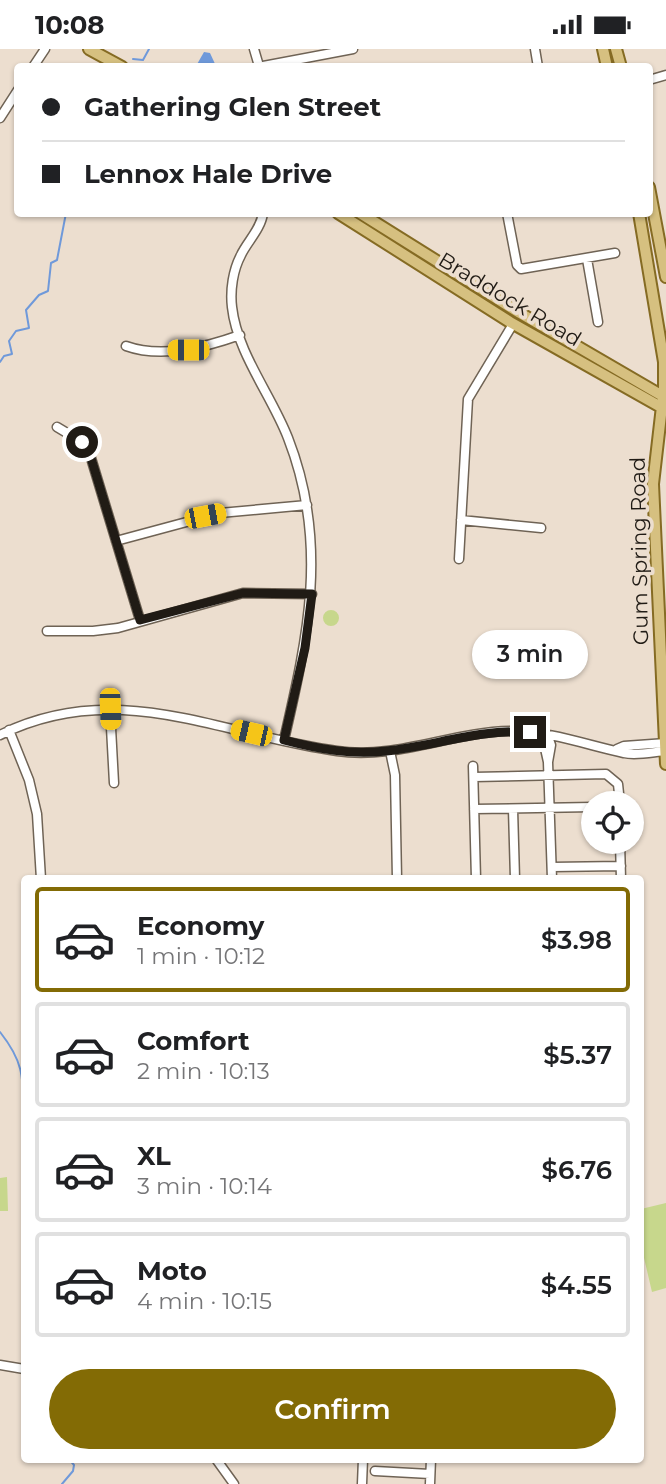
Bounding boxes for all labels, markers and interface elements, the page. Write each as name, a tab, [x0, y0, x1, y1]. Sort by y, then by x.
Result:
text: 10:08	[35, 9, 104, 41]
text: Gathering Glen Street	[84, 91, 381, 123]
text: Lennox Hale Drive	[84, 158, 332, 190]
street label: Braddock Road	[434, 247, 586, 351]
car	[168, 340, 210, 361]
route start	[66, 426, 98, 458]
street label: Gum Spring Road	[625, 457, 653, 645]
car	[183, 502, 228, 530]
callout: 3 min	[472, 631, 588, 679]
text: 3 min	[497, 640, 563, 668]
car	[99, 688, 122, 730]
route end	[514, 716, 546, 748]
car	[229, 718, 274, 748]
map controls	[581, 791, 644, 854]
button: locate	[581, 791, 644, 854]
icon: car	[53, 908, 116, 971]
text: Economy	[137, 910, 264, 942]
text: $3.98	[541, 924, 612, 956]
text: 1 min · 10:12	[137, 942, 265, 970]
icon: car	[53, 1023, 116, 1086]
text: Comfort	[137, 1025, 249, 1057]
text: $5.37	[543, 1039, 612, 1071]
text: 2 min · 10:13	[137, 1057, 270, 1085]
icon: car	[53, 1138, 116, 1201]
text: XL	[137, 1140, 171, 1172]
text: $6.76	[542, 1154, 612, 1186]
text: 3 min · 10:14	[137, 1172, 272, 1200]
icon: car	[53, 1253, 116, 1316]
text: Moto	[137, 1255, 207, 1287]
text: $4.55	[541, 1269, 612, 1301]
text: 4 min · 10:15	[137, 1287, 272, 1315]
button: Confirm	[49, 1369, 616, 1449]

